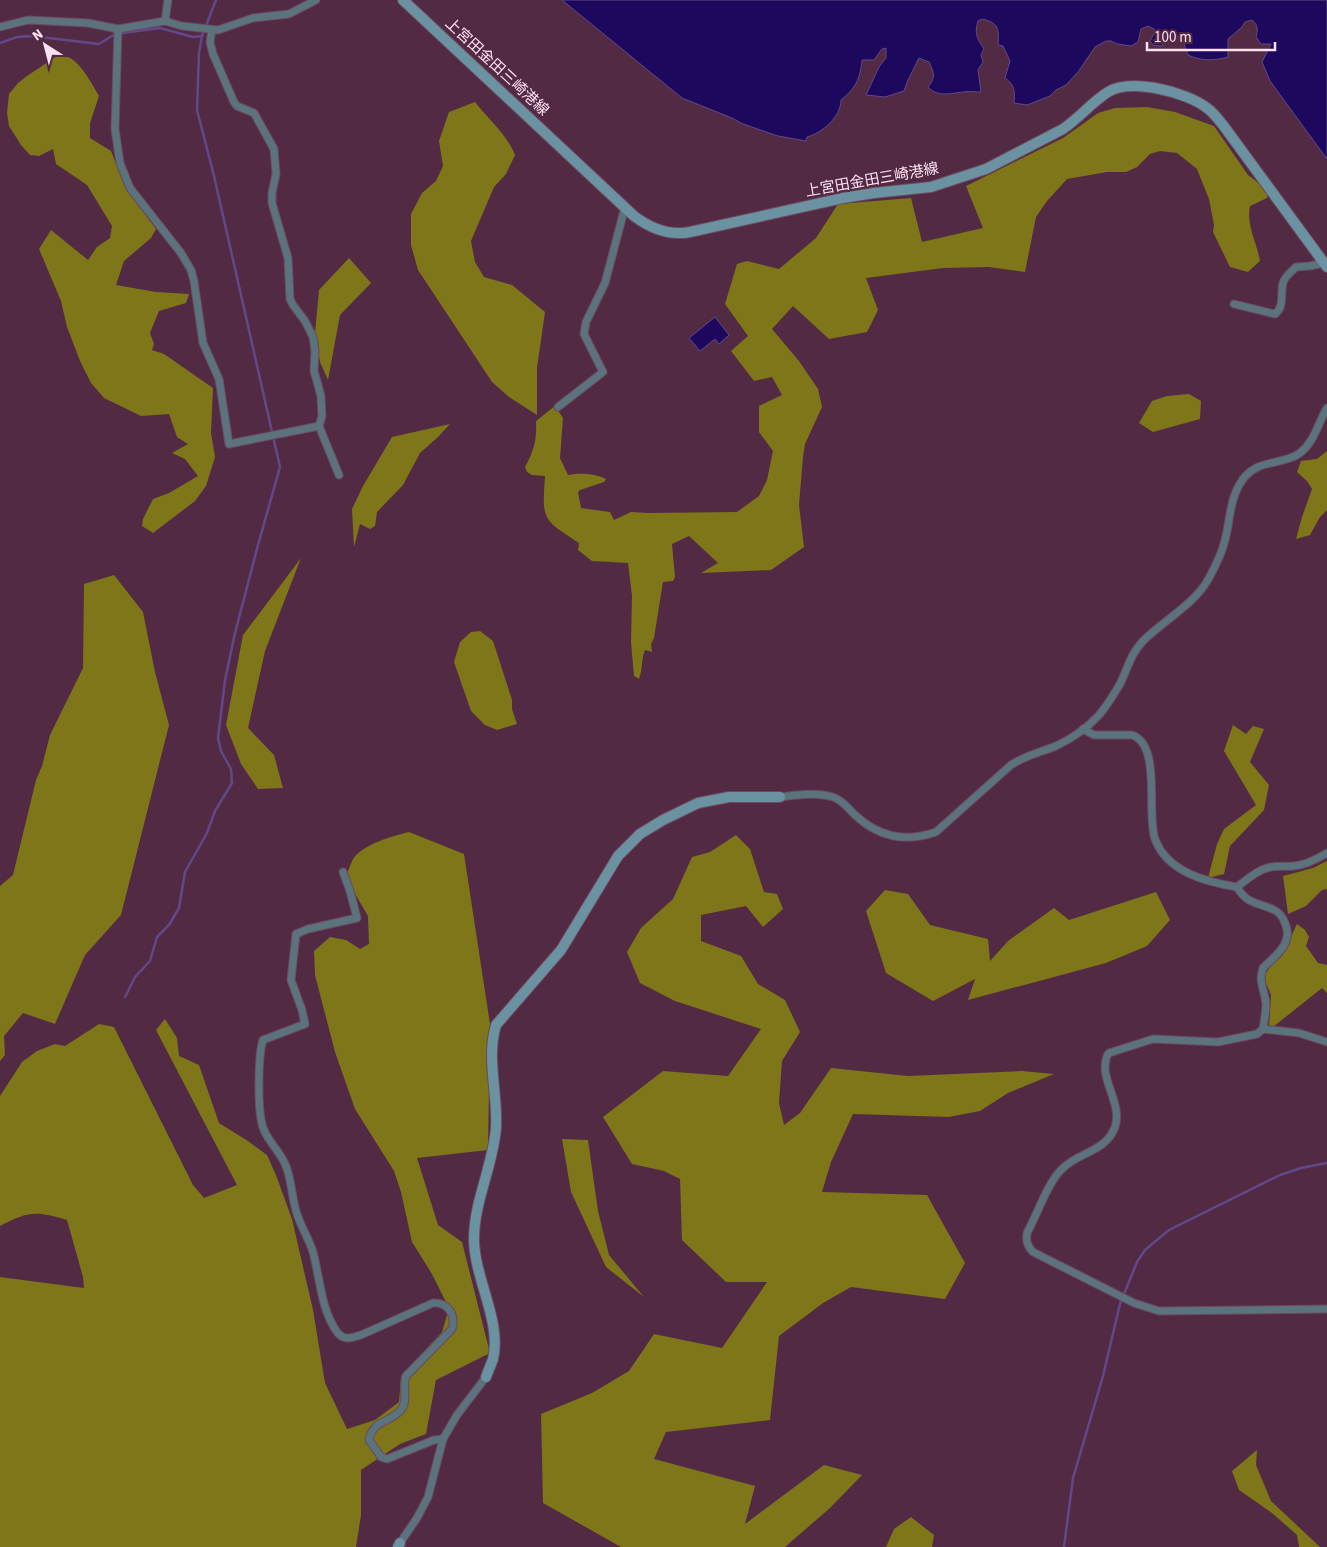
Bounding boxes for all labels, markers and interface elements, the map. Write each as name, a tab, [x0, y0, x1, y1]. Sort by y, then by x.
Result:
street label: 上宮田金田三崎港線	[440, 13, 554, 121]
north arrow	[20, 20, 70, 70]
scale bar	[1147, 20, 1274, 52]
text: N	[28, 24, 48, 46]
text: 100 m	[1154, 27, 1192, 48]
street label: 上宮田金田三崎港線	[804, 158, 940, 202]

